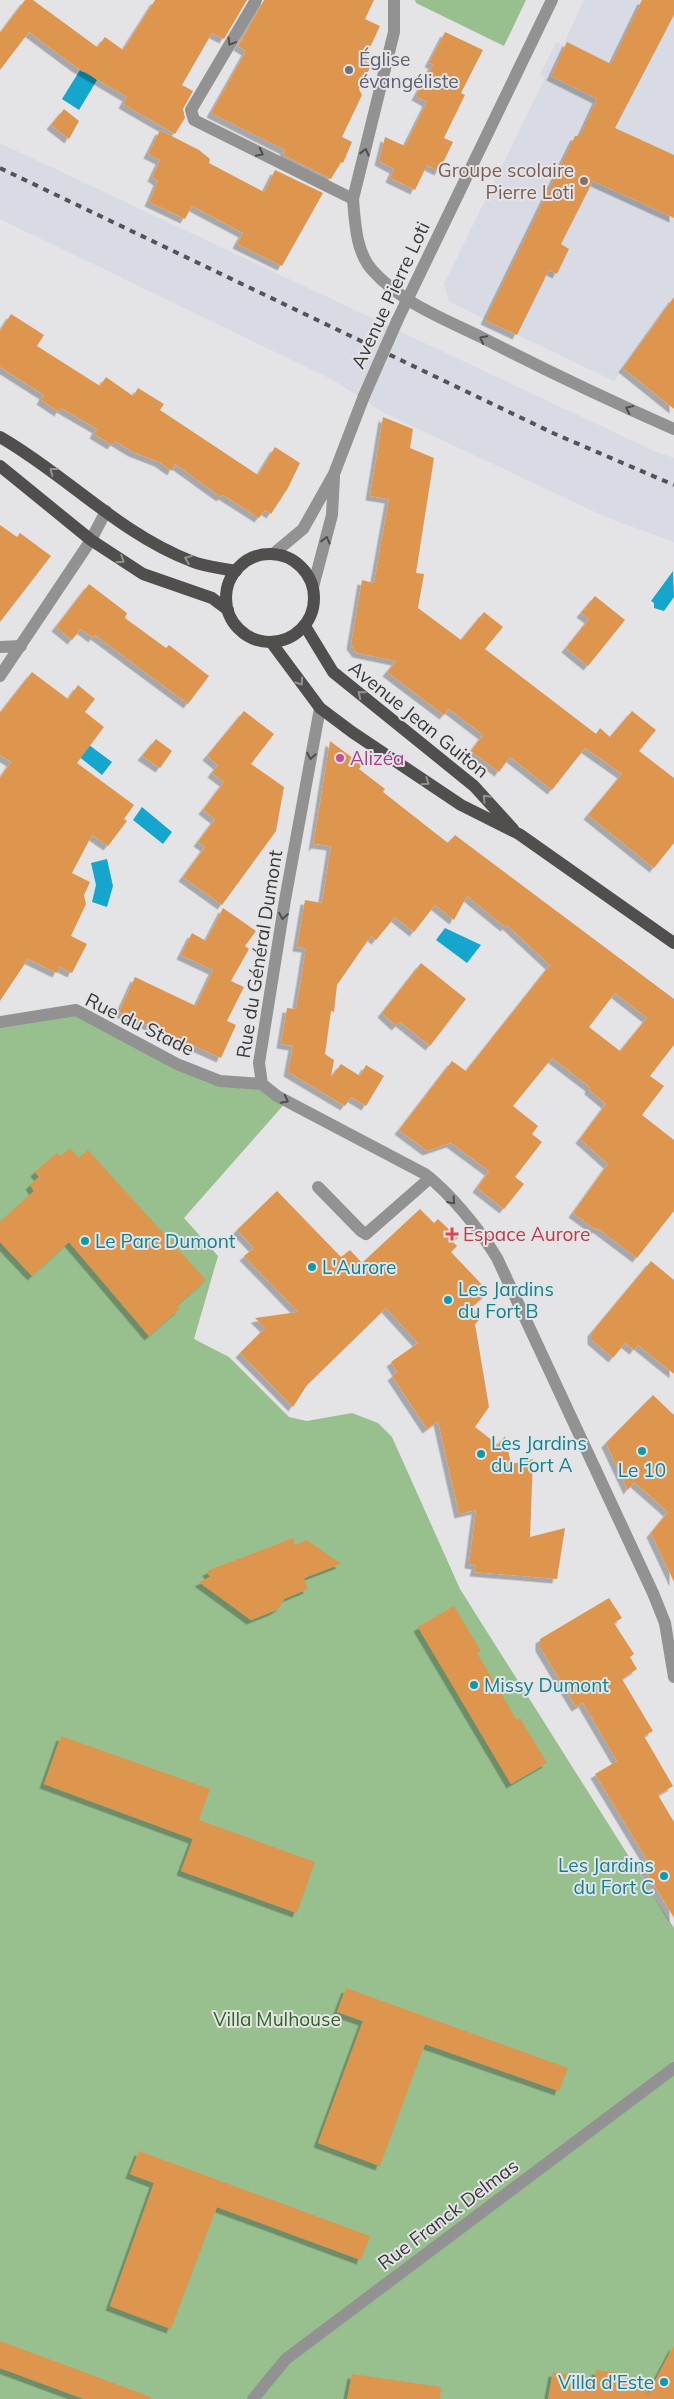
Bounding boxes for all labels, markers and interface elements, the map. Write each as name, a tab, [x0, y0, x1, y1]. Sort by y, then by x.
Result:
one-way arrow	[228, 36, 238, 45]
place label: Église évangéliste	[359, 47, 459, 93]
marker: Église évangéliste	[343, 64, 355, 76]
one-way arrow	[254, 146, 263, 156]
one-way arrow	[359, 148, 370, 157]
place label: Groupe scolaire Pierre Loti	[438, 158, 574, 204]
marker: Groupe scolaire Pierre Loti	[578, 175, 590, 187]
street label: Avenue Pierre Loti	[345, 218, 435, 372]
one-way arrow	[479, 335, 488, 345]
one-way arrow	[626, 406, 635, 416]
one-way arrow	[49, 468, 59, 477]
one-way arrow	[320, 535, 331, 544]
one-way arrow	[116, 554, 125, 563]
one-way arrow	[184, 555, 193, 566]
street label: Avenue Jean Guiton	[344, 655, 494, 783]
one-way arrow	[294, 676, 303, 686]
one-way arrow	[357, 691, 367, 700]
place label: Alizéa	[350, 746, 404, 770]
one-way arrow	[306, 751, 316, 760]
marker: Alizéa	[334, 752, 346, 764]
one-way arrow	[420, 776, 430, 785]
one-way arrow	[482, 795, 491, 804]
street label: Rue du Général Dumont	[231, 848, 287, 1060]
one-way arrow	[278, 911, 288, 920]
street label: Rue du Stade	[82, 987, 198, 1061]
one-way arrow	[279, 1093, 288, 1103]
one-way arrow	[447, 1196, 456, 1205]
place label: Espace Aurore	[463, 1222, 590, 1246]
marker: Espace Aurore	[445, 1227, 459, 1241]
place label: Le Parc Dumont	[95, 1229, 236, 1253]
marker: Le Parc Dumont	[79, 1235, 91, 1247]
place label: L'Aurore	[322, 1255, 396, 1279]
marker: L'Aurore	[306, 1261, 318, 1273]
place label: Les Jardins du Fort B	[458, 1277, 554, 1323]
marker: Les Jardins du Fort B	[442, 1294, 454, 1306]
place label: Les Jardins du Fort A	[491, 1431, 587, 1477]
marker: Le 10	[636, 1445, 648, 1457]
marker: Les Jardins du Fort A	[475, 1448, 487, 1460]
place label: Le 10	[618, 1458, 666, 1482]
place label: Missy Dumont	[484, 1673, 609, 1697]
marker: Missy Dumont	[468, 1679, 480, 1691]
place label: Les Jardins du Fort C	[558, 1853, 654, 1899]
marker: Les Jardins du Fort C	[658, 1870, 670, 1882]
park label: Villa Mulhouse	[213, 2007, 341, 2031]
street label: Rue Franck Delmas	[373, 2153, 523, 2275]
place label: Villa d'Este	[558, 2370, 654, 2394]
marker: Villa d'Este	[658, 2376, 670, 2388]

